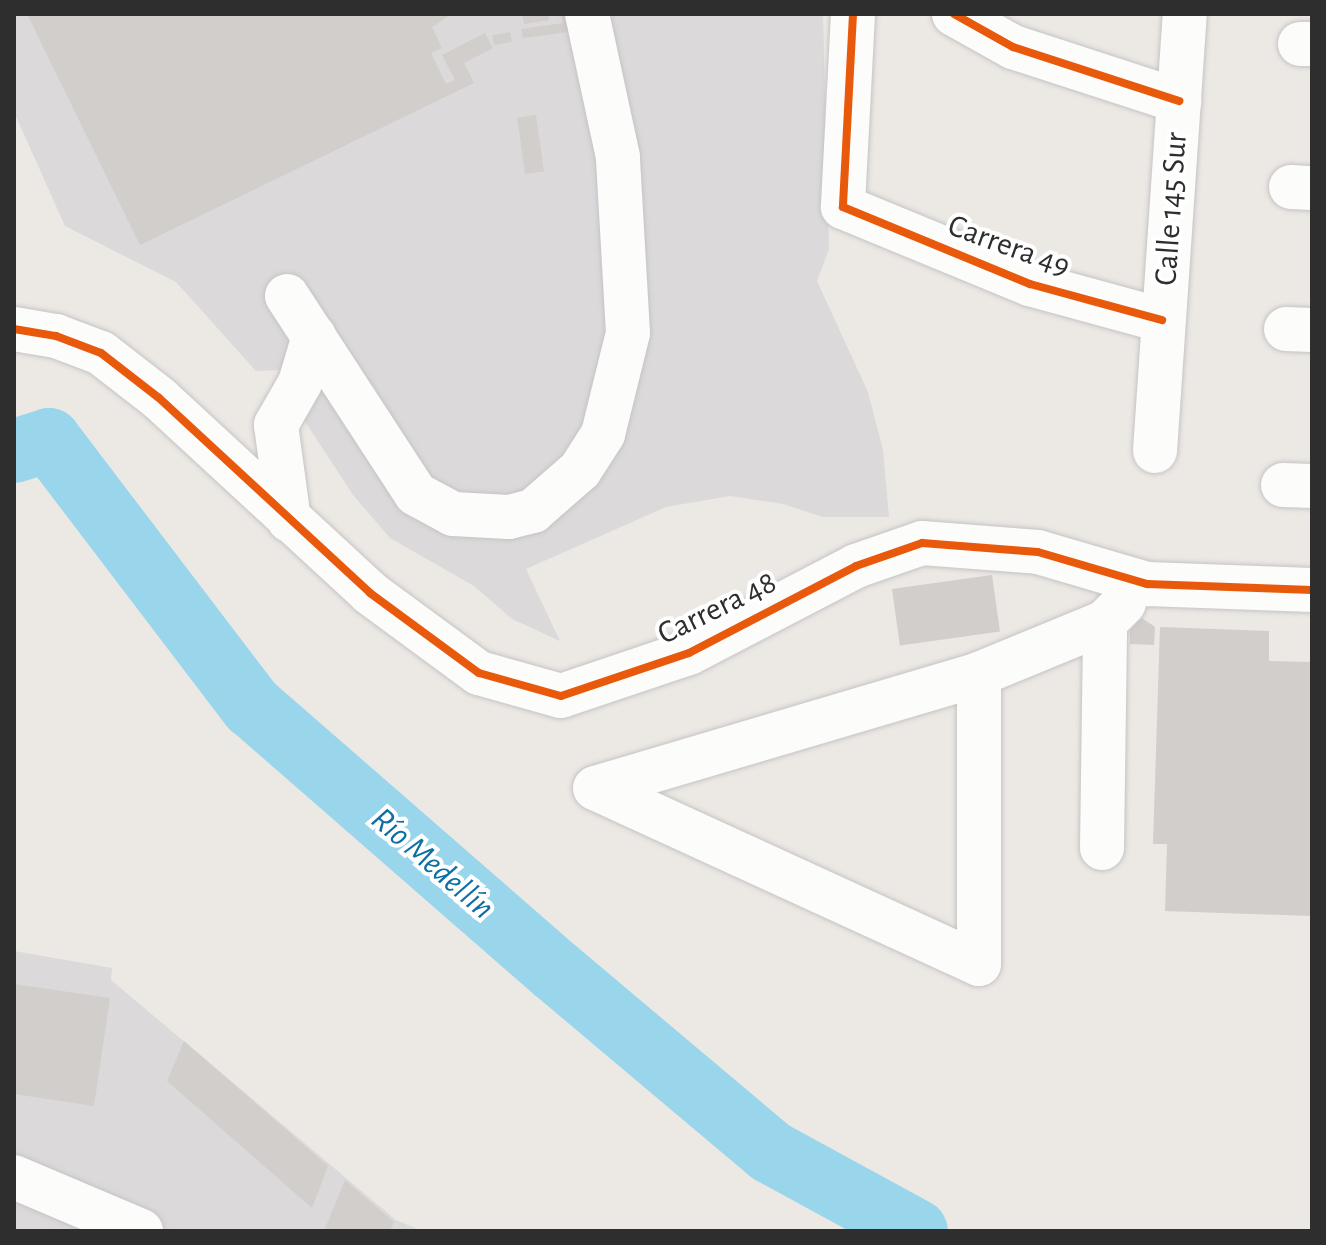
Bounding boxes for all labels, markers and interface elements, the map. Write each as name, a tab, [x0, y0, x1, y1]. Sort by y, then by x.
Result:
street label: Calle 145 Sur	[1146, 131, 1196, 287]
street label: Carrera 49	[943, 206, 1075, 286]
street label: Carrera 48	[651, 563, 783, 653]
water label: Río Medellín	[362, 799, 502, 929]

